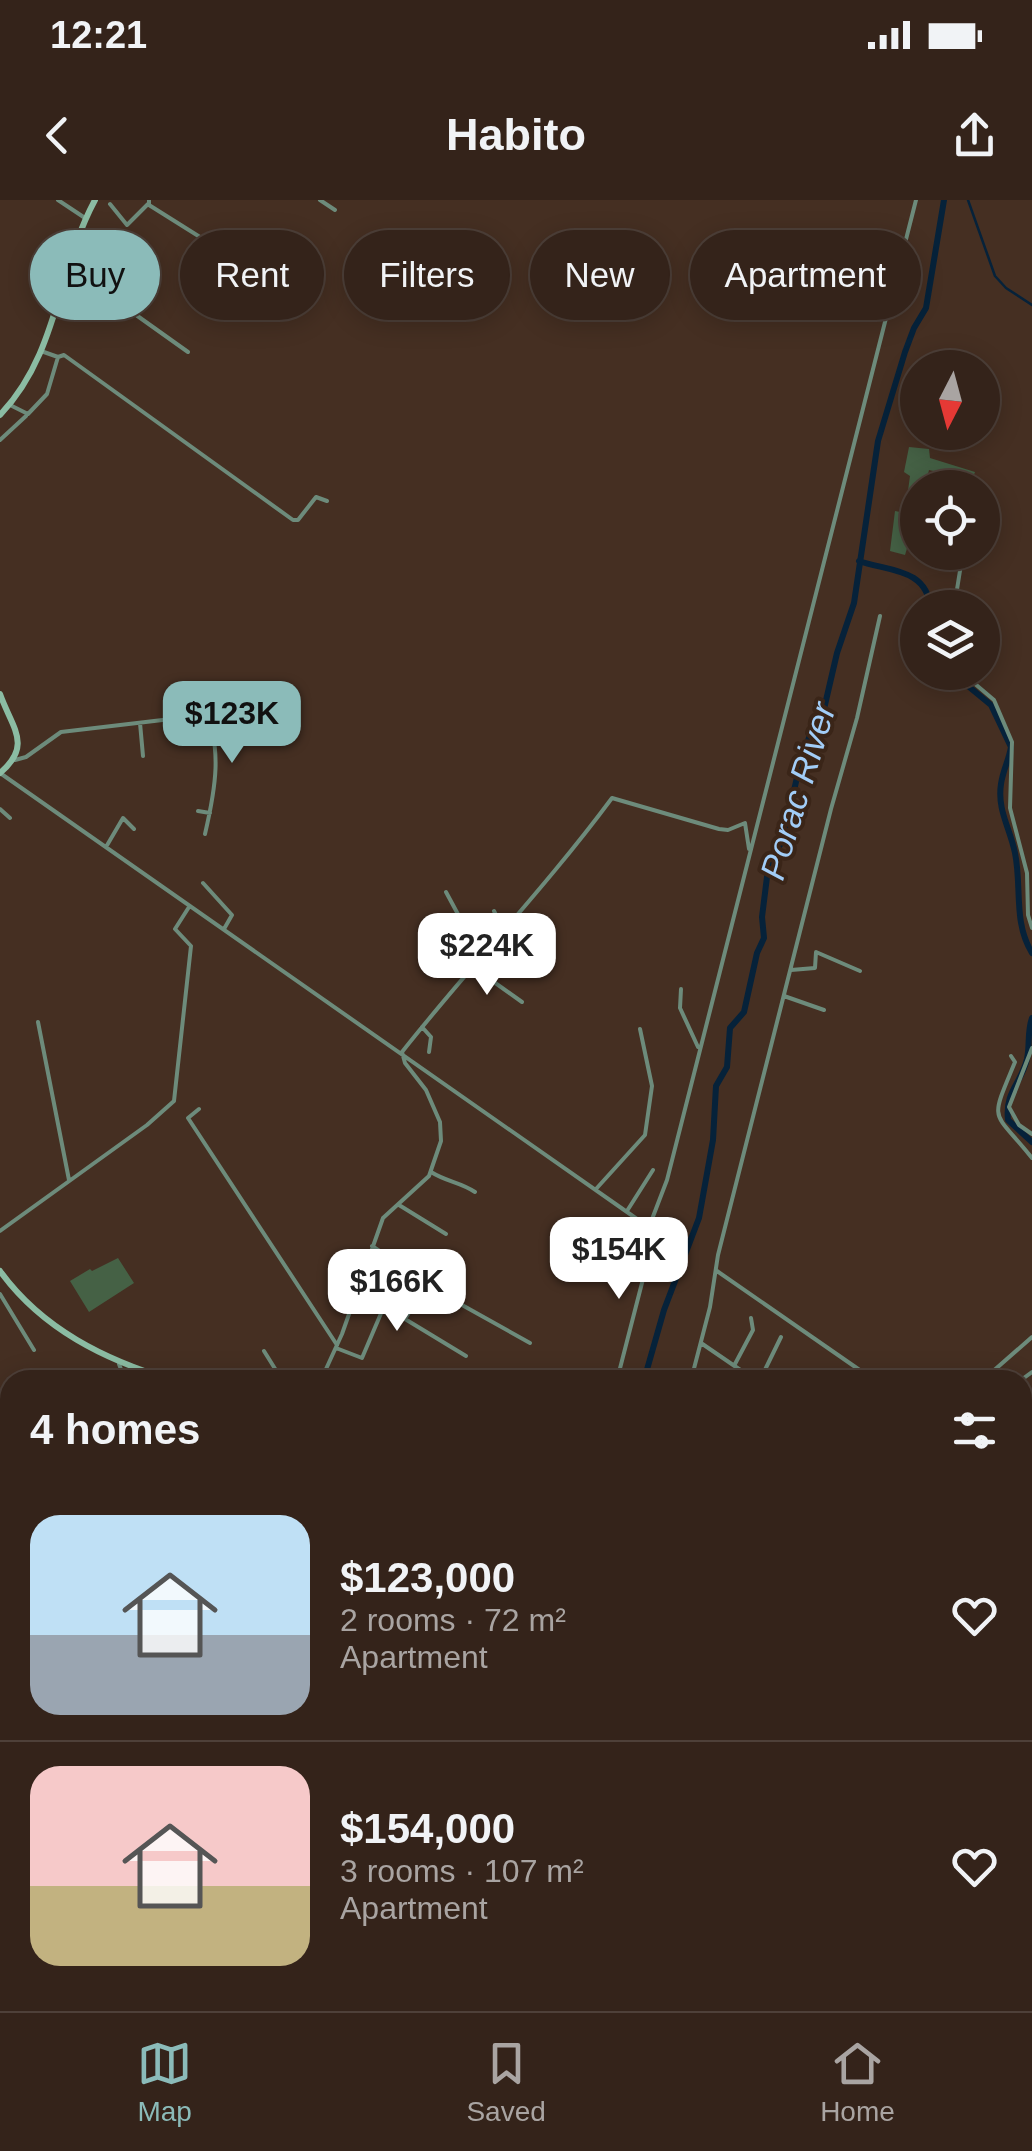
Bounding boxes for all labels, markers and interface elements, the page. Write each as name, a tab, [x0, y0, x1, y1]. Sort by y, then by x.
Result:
text: 12:21	[50, 14, 147, 56]
icon: back	[30, 108, 85, 163]
icon: share	[947, 108, 1002, 163]
text: Habito	[446, 109, 586, 160]
chip: Buy	[30, 230, 160, 320]
chip: Rent	[180, 230, 324, 320]
chip: Filters	[344, 230, 510, 320]
chip: New	[530, 230, 670, 320]
chip: Apartment	[690, 230, 921, 320]
north arrow	[900, 350, 1000, 450]
map controls	[900, 350, 1000, 690]
button: locate	[900, 470, 1000, 570]
button: layers	[900, 590, 1000, 690]
pin: $123K	[162, 681, 302, 766]
text: $123K	[185, 695, 279, 731]
water label: Porac River	[752, 696, 843, 884]
pin: $224K	[417, 913, 557, 998]
text: $224K	[440, 927, 534, 963]
pin: $154K	[549, 1217, 689, 1302]
text: $154K	[572, 1231, 666, 1267]
pin: $166K	[327, 1249, 467, 1334]
text: $166K	[350, 1263, 444, 1299]
icon: filters	[947, 1403, 1002, 1458]
text: 4 homes	[30, 1406, 200, 1453]
text: $123,000	[340, 1554, 515, 1601]
icon: home	[110, 1555, 230, 1675]
icon: heart	[947, 1588, 1002, 1643]
text: 2 rooms · 72 m²	[340, 1602, 566, 1638]
text: Apartment	[340, 1639, 488, 1675]
text: $154,000	[340, 1805, 515, 1852]
icon: home	[110, 1806, 230, 1926]
icon: heart	[947, 1839, 1002, 1894]
text: 3 rooms · 107 m²	[340, 1853, 584, 1889]
text: Apartment	[340, 1890, 488, 1926]
tab: Map	[137, 2036, 192, 2128]
tab: Saved	[466, 2036, 546, 2128]
tab: Home	[820, 2036, 895, 2128]

